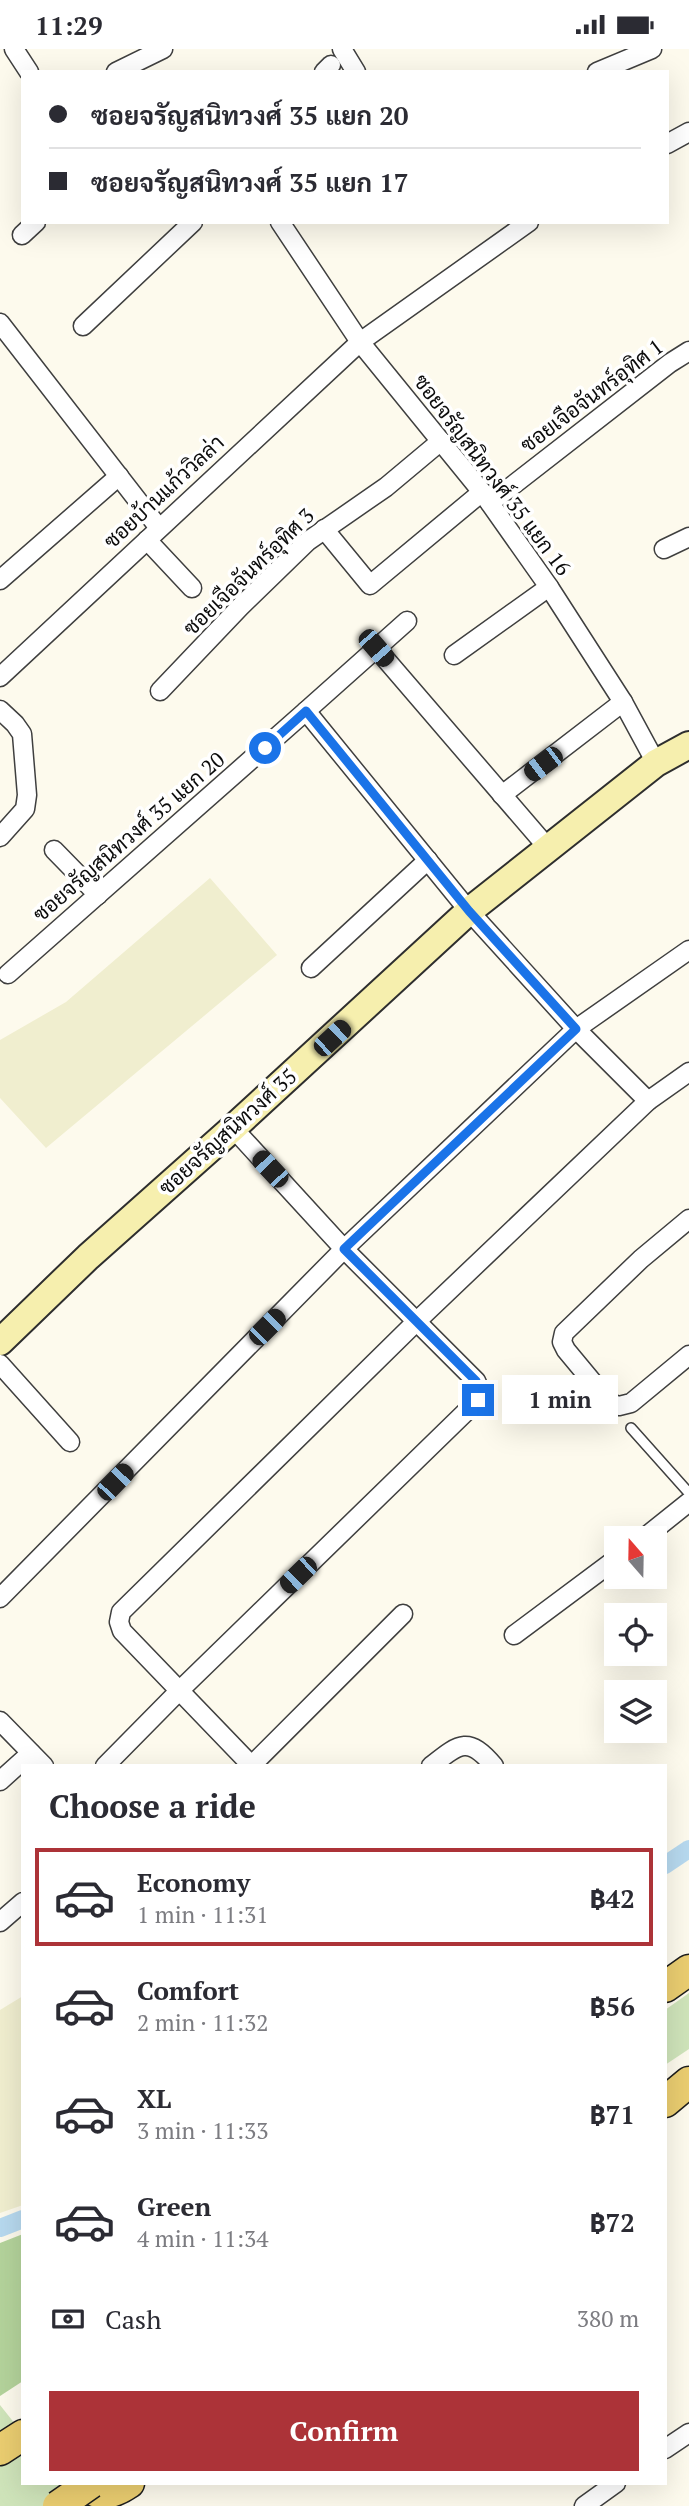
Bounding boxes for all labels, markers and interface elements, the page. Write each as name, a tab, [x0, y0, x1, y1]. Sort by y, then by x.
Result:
text: 11:29	[35, 8, 103, 42]
text: ซอยจรัญสนิทวงศ์ 35 แยก 20	[91, 98, 409, 132]
text: ซอยจรัญสนิทวงศ์ 35 แยก 17	[91, 165, 409, 199]
street label: ซอยเจือจันทร์อุทิศ 1	[514, 332, 669, 459]
street label: ซอยจรัญสนิทวงศ์ 35 แยก 16	[408, 368, 578, 581]
street label: ซอยบ้านแก้ววิลล่า	[97, 428, 229, 554]
street label: ซอยเจือจันทร์อุทิศ 3	[177, 502, 321, 642]
car	[355, 625, 398, 671]
route start	[249, 732, 281, 764]
car	[520, 743, 567, 785]
street label: ซอยจรัญสนิทวงศ์ 35 แยก 20	[27, 745, 230, 927]
car	[310, 1016, 355, 1060]
street label: ซอยจรัญสนิทวงศ์ 35	[152, 1062, 302, 1201]
car	[248, 1146, 293, 1192]
car	[245, 1305, 290, 1349]
callout: 1 min	[503, 1375, 618, 1425]
route end	[462, 1384, 494, 1416]
text: 1 min	[529, 1384, 591, 1415]
car	[93, 1460, 138, 1504]
north arrow	[604, 1526, 667, 1589]
map controls	[604, 1526, 667, 1743]
car	[276, 1553, 321, 1597]
button: locate	[604, 1603, 667, 1666]
button: layers	[604, 1680, 667, 1743]
text: Choose a ride	[49, 1785, 256, 1827]
text: Economy	[137, 1865, 250, 1899]
icon: car	[53, 1866, 116, 1929]
text: ฿42	[590, 1881, 635, 1915]
text: 1 min · 11:31	[137, 1899, 269, 1930]
text: Comfort	[137, 1973, 239, 2007]
icon: car	[53, 1974, 116, 2037]
text: ฿56	[590, 1989, 635, 2023]
text: 2 min · 11:32	[137, 2007, 269, 2038]
text: XL	[137, 2081, 171, 2115]
icon: car	[53, 2082, 116, 2145]
text: ฿71	[590, 2097, 635, 2131]
text: 3 min · 11:33	[137, 2115, 269, 2146]
text: Green	[137, 2189, 211, 2223]
icon: car	[53, 2190, 116, 2253]
text: ฿72	[590, 2205, 635, 2239]
text: 4 min · 11:34	[137, 2223, 269, 2254]
icon: cash	[49, 2300, 87, 2338]
text: Cash	[105, 2302, 161, 2336]
text: 380 m	[577, 2303, 639, 2334]
button: Confirm	[49, 2391, 639, 2471]

